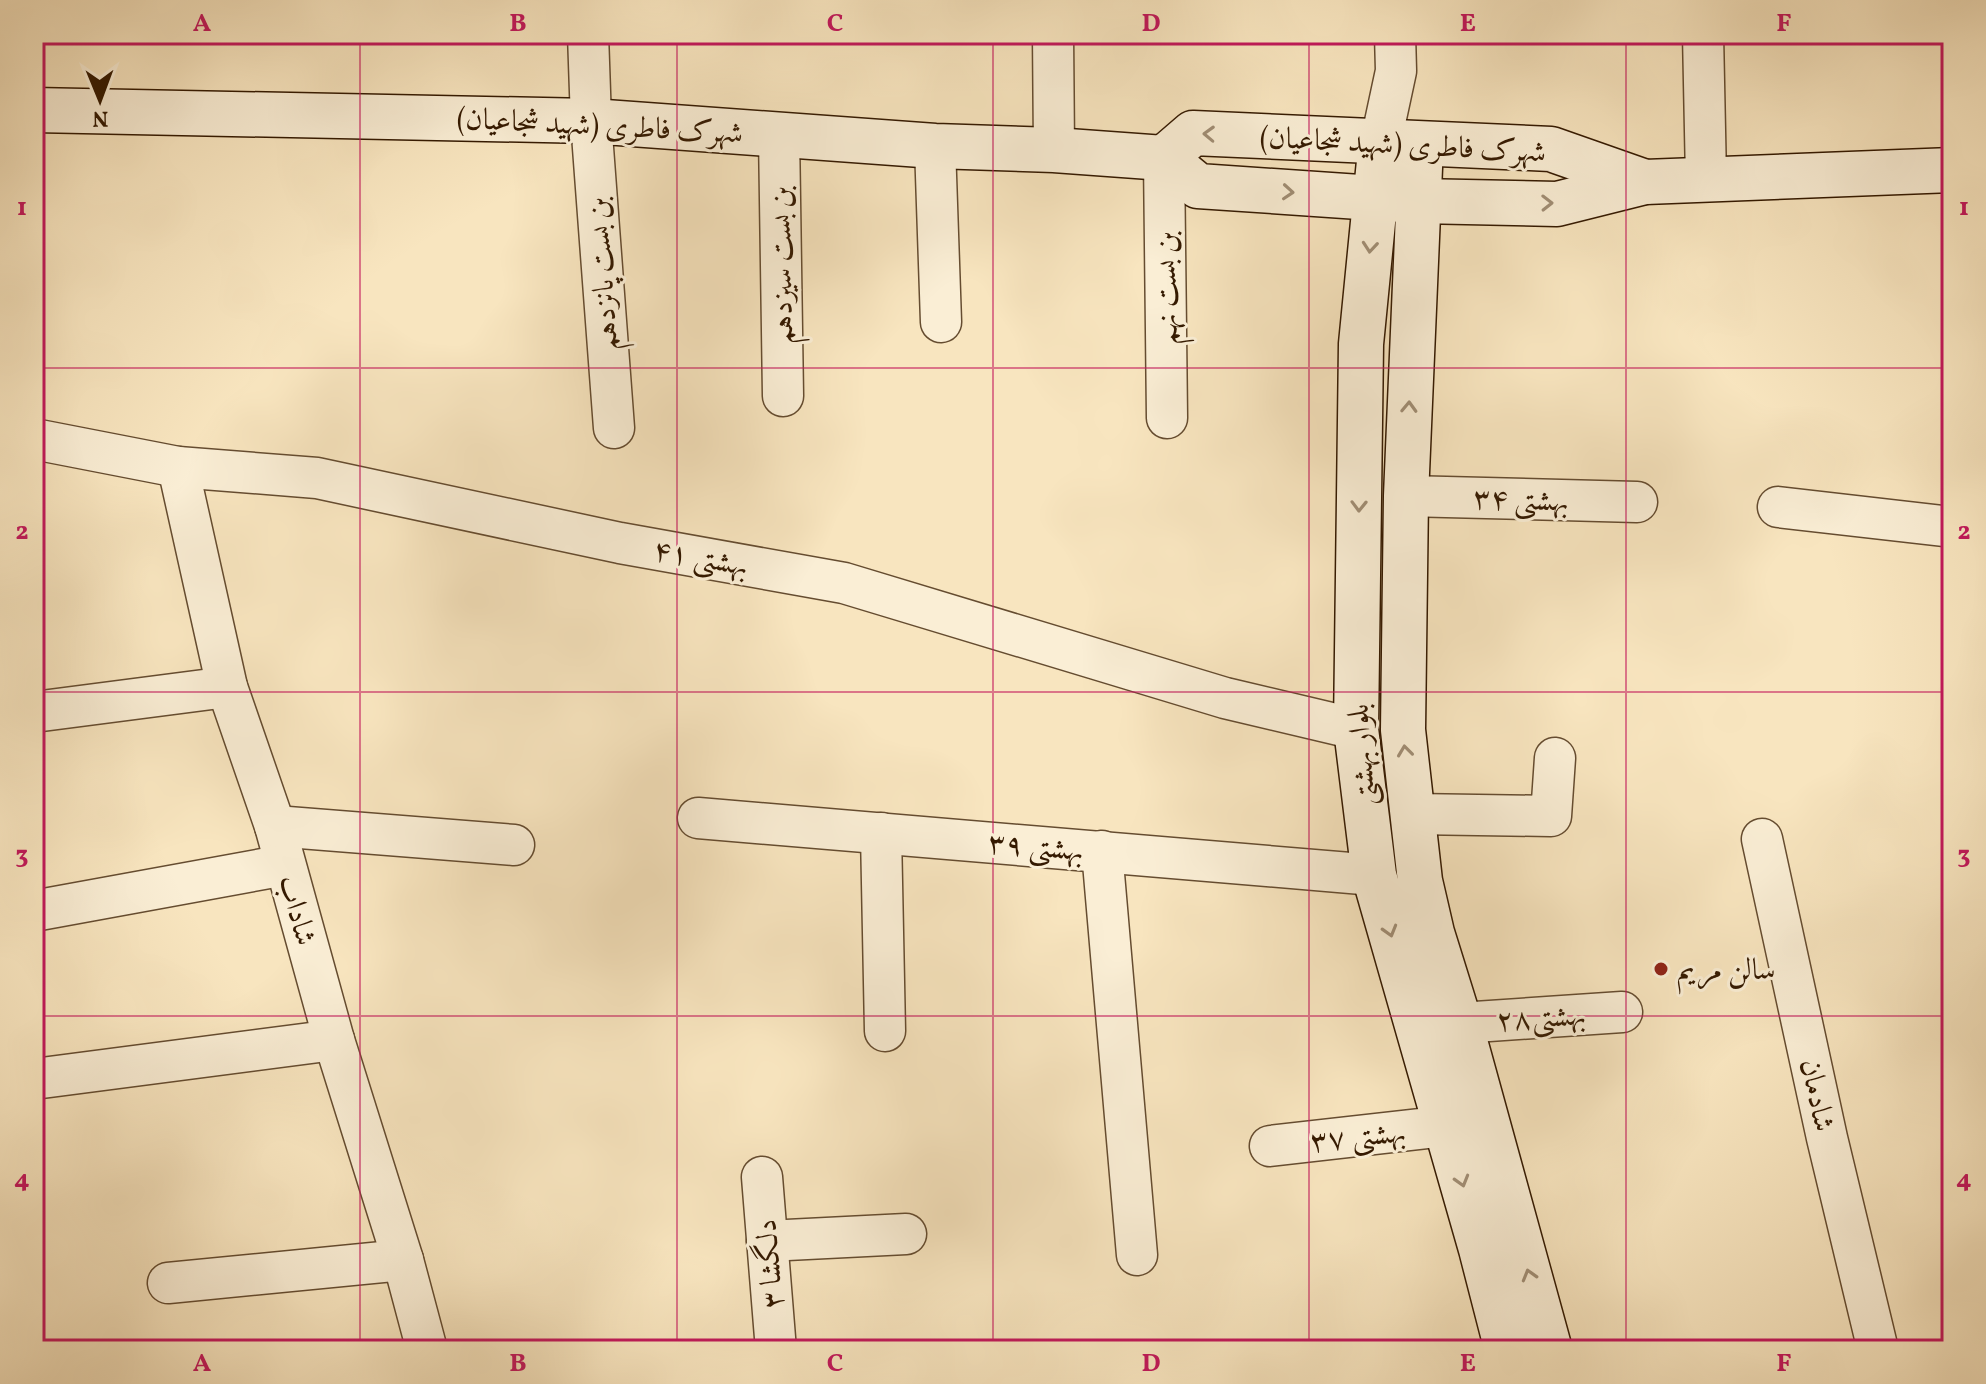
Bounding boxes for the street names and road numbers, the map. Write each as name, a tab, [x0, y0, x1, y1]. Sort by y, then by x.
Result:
street label: شهرک فاطری (شهید شجاعیان)	[456, 99, 744, 155]
street label: شهرک فاطری (شهید شجاعیان)	[1259, 118, 1547, 174]
street label: بن بست سیزدهم	[761, 185, 810, 345]
street label: بن بست پانزدهم	[578, 195, 635, 352]
street label: بن بست نهم	[1146, 230, 1195, 345]
street label: بهشتی ۳۴	[1472, 478, 1570, 524]
street label: بهشتی ۴۱	[650, 530, 752, 588]
street label: بلوار بهشتی	[1338, 702, 1388, 807]
street label: بهشتی ۳۹	[986, 823, 1085, 873]
street label: شاداب	[267, 870, 326, 951]
street label: بهشتی۲۸	[1495, 995, 1587, 1043]
street label: شادمان	[1788, 1055, 1844, 1136]
street label: بهشتی ٣٧	[1308, 1112, 1408, 1164]
street label: دلگشا ۳	[746, 1217, 796, 1310]

